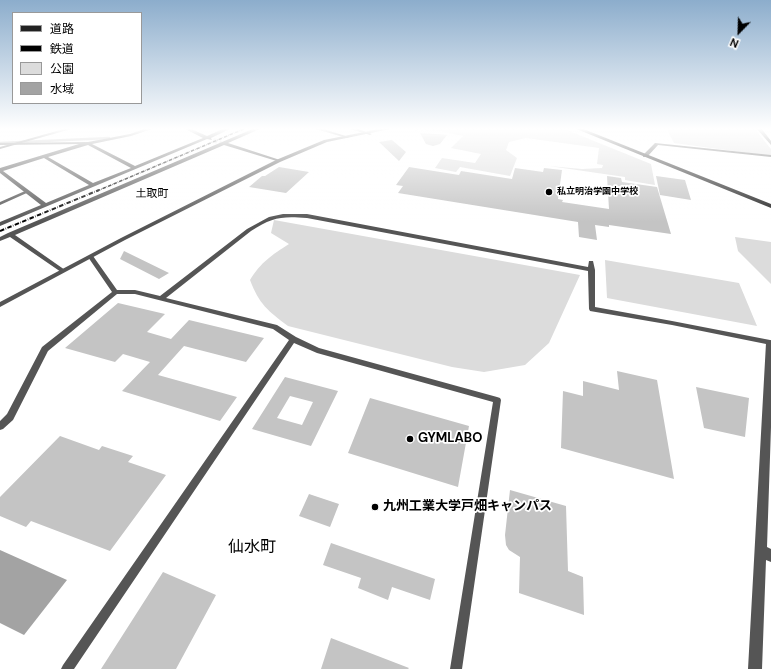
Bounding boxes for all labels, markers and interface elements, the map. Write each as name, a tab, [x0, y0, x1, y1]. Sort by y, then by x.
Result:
legend	[12, 12, 142, 104]
north arrow	[719, 12, 759, 52]
text: 道路	[50, 21, 74, 37]
text: N	[728, 35, 741, 51]
text: 鉄道	[50, 41, 74, 57]
text: 公園	[50, 61, 74, 77]
text: 水域	[50, 81, 74, 97]
district label: 土取町	[136, 187, 168, 201]
marker: 私立明治学園中学校	[544, 187, 554, 197]
place label: 私立明治学園中学校	[557, 187, 638, 197]
place label: GYMLABO	[418, 431, 482, 447]
marker: GYMLABO	[405, 434, 415, 444]
place label: 九州工業大学戸畑キャンパス	[383, 499, 552, 515]
marker: 九州工業大学戸畑キャンパス	[370, 502, 380, 512]
district label: 仙水町	[228, 538, 276, 558]

